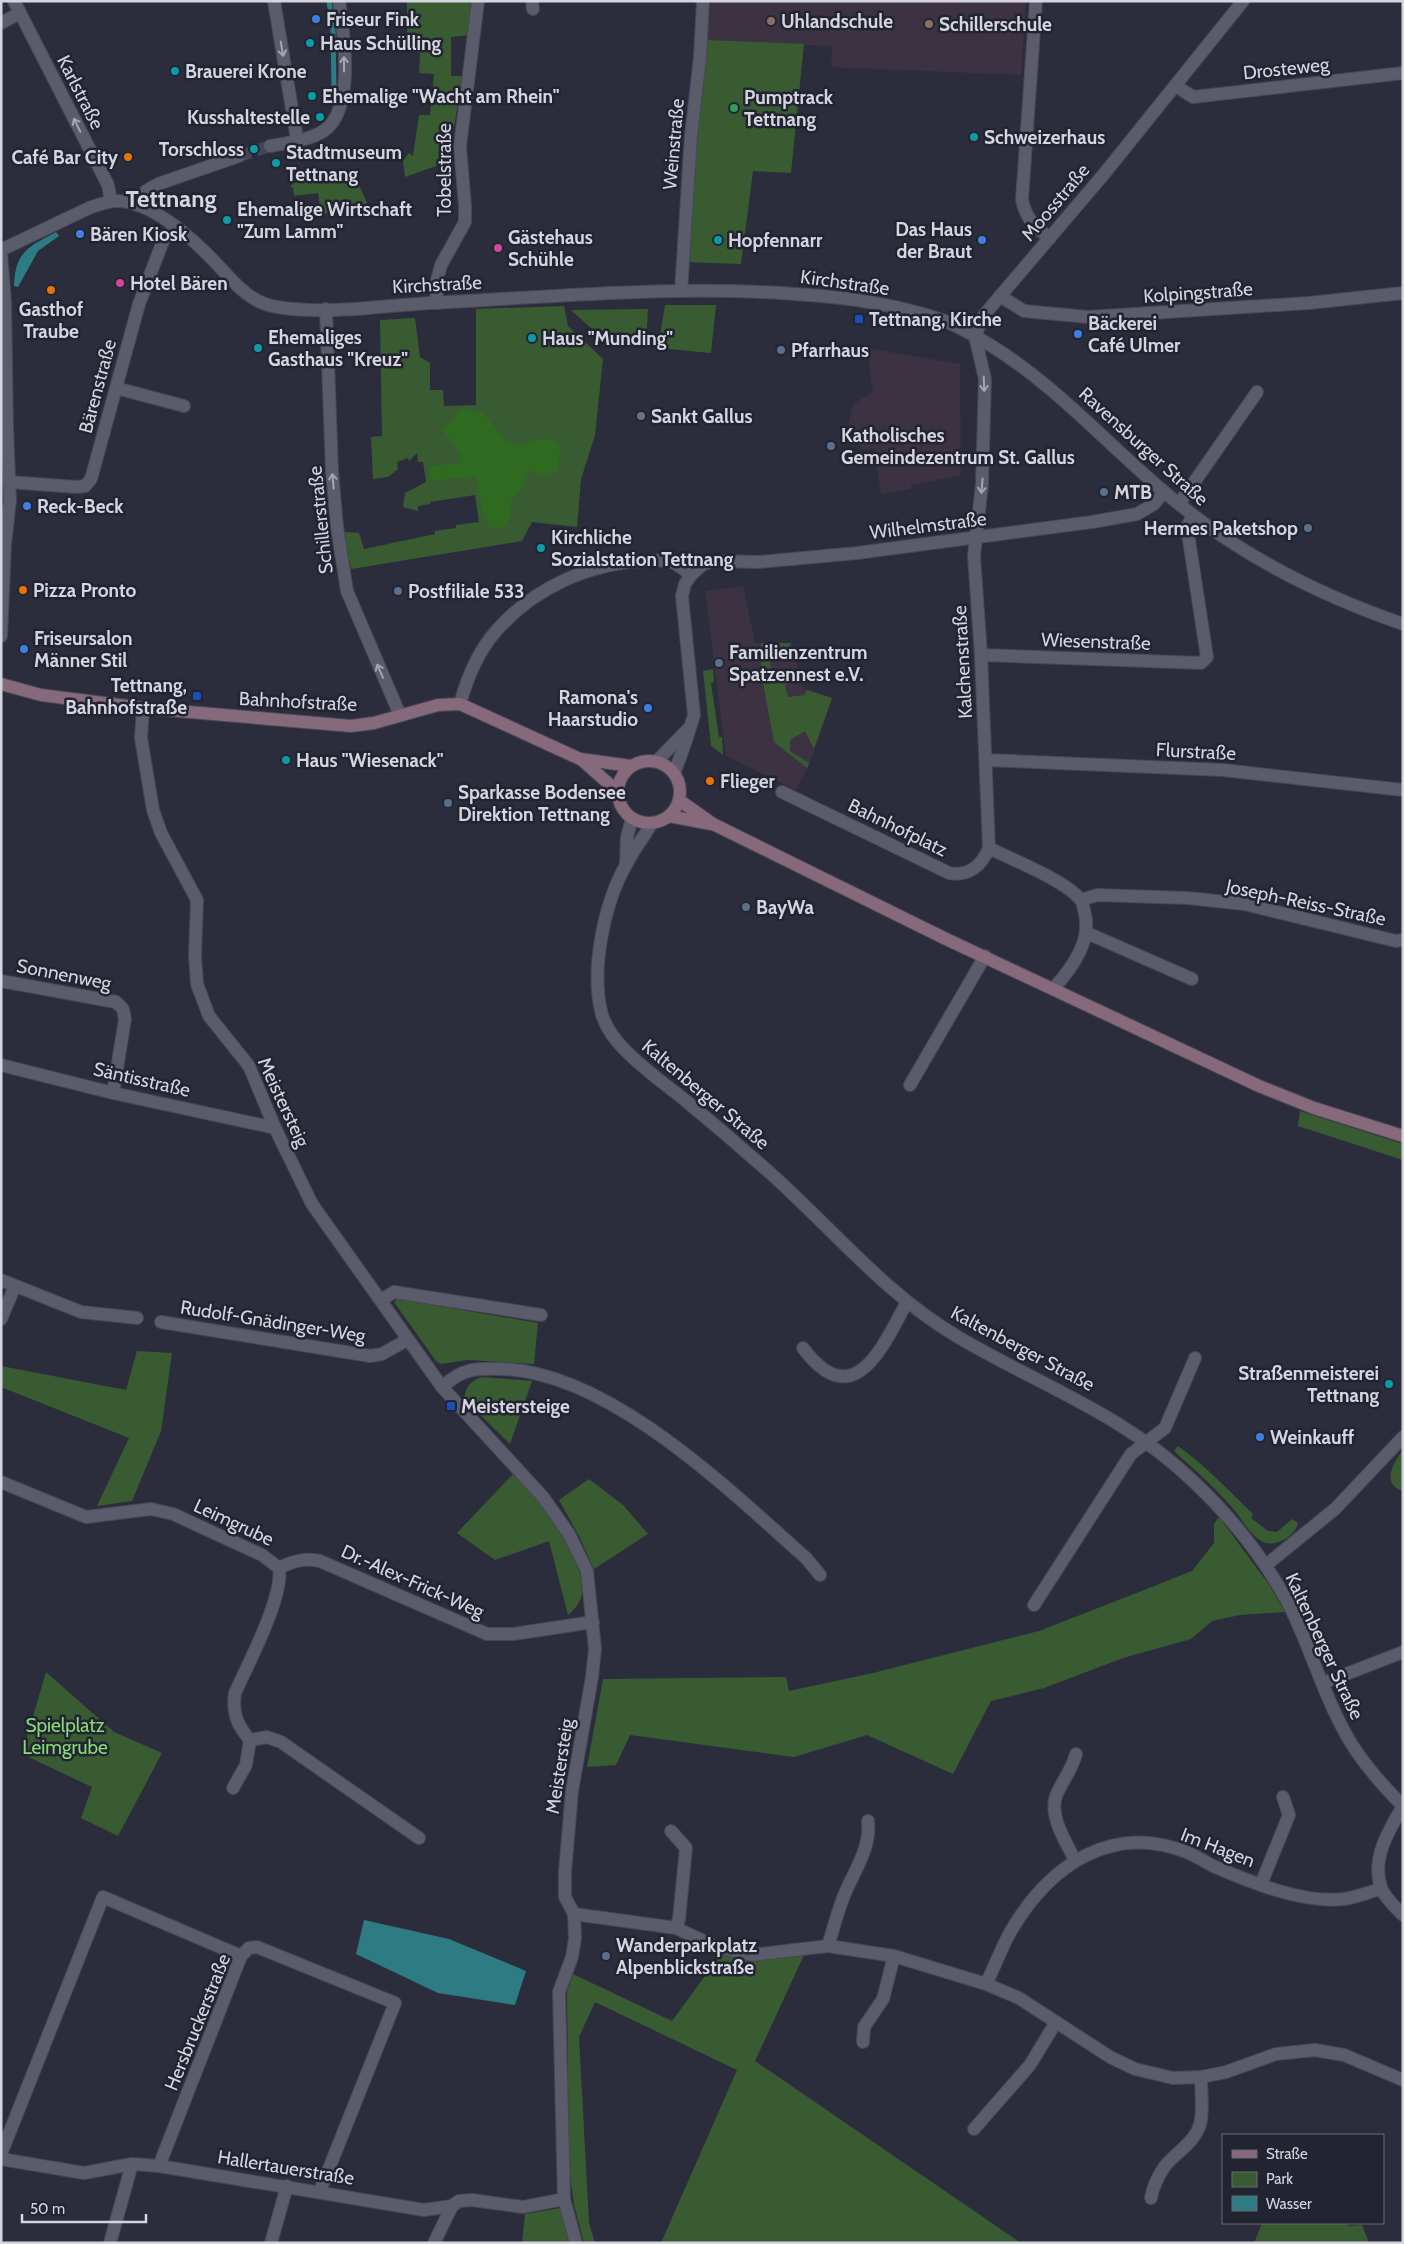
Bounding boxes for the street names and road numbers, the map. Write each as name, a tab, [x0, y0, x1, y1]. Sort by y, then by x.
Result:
street label: Karlstraße	[52, 51, 109, 133]
street label: Drosteweg	[1242, 52, 1331, 84]
street label: Weinstraße	[658, 97, 689, 191]
street label: Tobelstraße	[433, 123, 456, 217]
street label: Moosstraße	[1016, 159, 1095, 246]
street label: Kirchstraße	[799, 265, 891, 300]
street label: Kirchstraße	[392, 271, 483, 298]
street label: Kolpingstraße	[1143, 277, 1254, 308]
street label: Bärenstraße	[74, 336, 121, 436]
street label: Ravensburger Straße	[1074, 382, 1213, 511]
street label: Schillerstraße	[303, 465, 338, 575]
street label: Wilhelmstraße	[868, 507, 988, 544]
street label: Kalchenstraße	[948, 604, 977, 719]
street label: Wiesenstraße	[1041, 628, 1151, 655]
street label: Bahnhofstraße	[238, 687, 358, 716]
street label: Flurstraße	[1155, 738, 1237, 765]
street label: Bahnhofplatz	[844, 794, 951, 861]
street label: Joseph-Reiss-Straße	[1223, 874, 1388, 931]
street label: Sonnenweg	[15, 954, 114, 995]
street label: Kaltenberger Straße	[637, 1034, 774, 1155]
street label: Meistersteig	[253, 1054, 315, 1151]
street label: Säntisstraße	[91, 1057, 193, 1102]
street label: Rudolf-Gnädinger-Weg	[179, 1295, 368, 1348]
street label: Kaltenberger Straße	[947, 1301, 1099, 1396]
street label: Leimgrube	[190, 1494, 278, 1551]
street label: Dr.-Alex-Frick-Weg	[338, 1540, 488, 1623]
street label: Kaltenberger Straße	[1280, 1569, 1369, 1724]
street label: Meistersteig	[541, 1716, 578, 1815]
street label: Im Hagen	[1177, 1823, 1258, 1872]
street label: Hersbruckerstraße	[160, 1950, 235, 2094]
street label: Hallertauerstraße	[216, 2145, 356, 2190]

